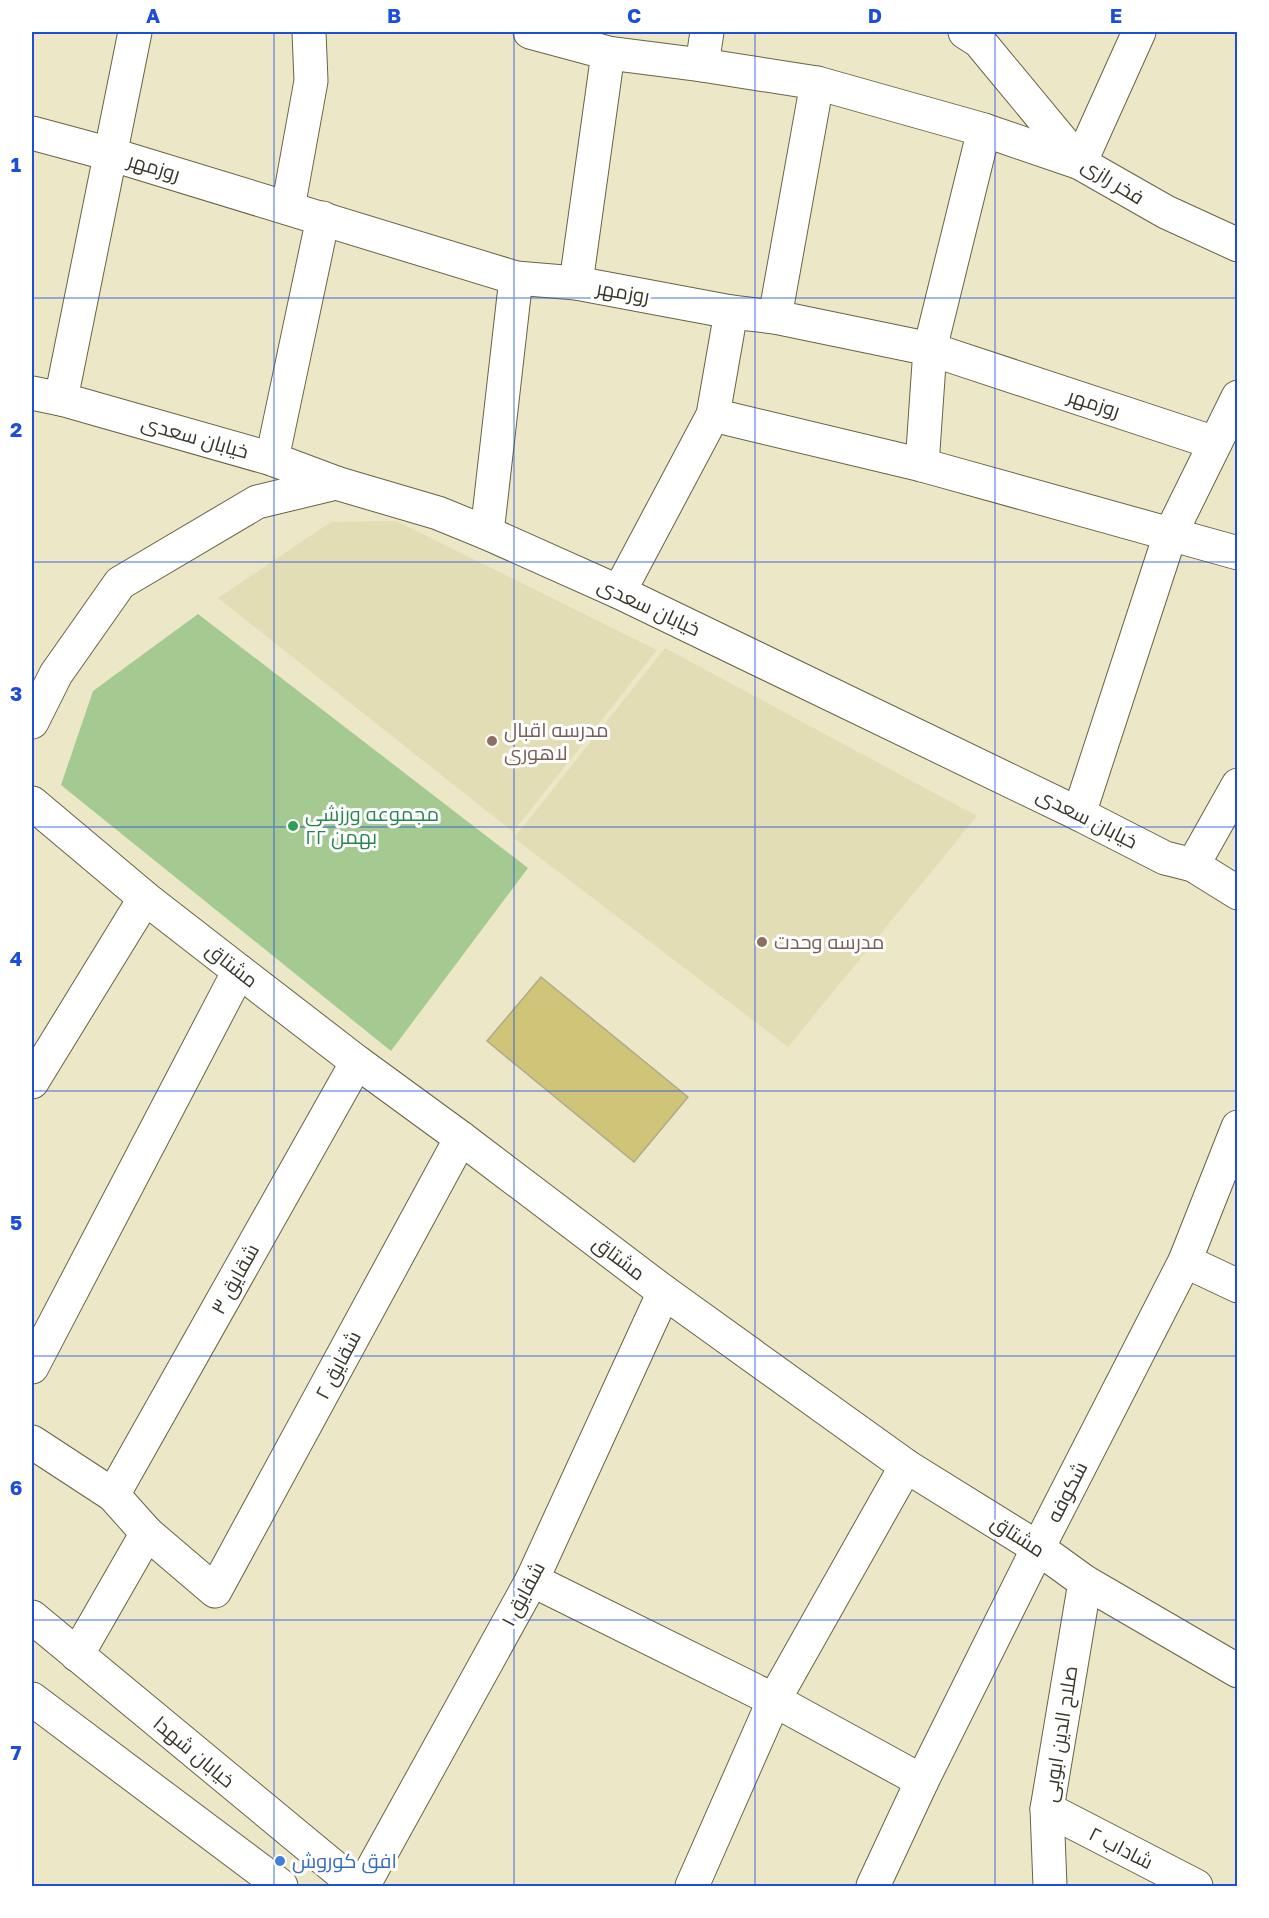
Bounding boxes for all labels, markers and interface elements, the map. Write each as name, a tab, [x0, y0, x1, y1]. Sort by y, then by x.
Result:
text: A	[146, 3, 160, 27]
text: B	[387, 3, 401, 27]
text: C	[627, 3, 641, 27]
text: D	[868, 3, 882, 27]
text: E	[1110, 3, 1122, 27]
street label: روزمهر	[124, 146, 183, 187]
text: 1	[11, 152, 21, 176]
street label: فخر رازی	[1077, 152, 1149, 210]
street label: روزمهر	[593, 274, 652, 309]
street label: روزمهر	[1064, 382, 1123, 424]
street label: خیابان سعدی	[138, 409, 252, 465]
text: 2	[10, 417, 22, 441]
street label: خیابان سعدی	[594, 572, 704, 642]
text: 3	[10, 681, 22, 705]
place label: مدرسه اقبال لاهوری	[504, 717, 609, 766]
marker: مدرسه اقبال لاهوری	[485, 734, 499, 748]
street label: خیابان سعدی	[1032, 781, 1142, 855]
place label: مجموعه ورزشی ۲۲ بهمن	[305, 801, 439, 850]
marker: مجموعه ورزشی ۲۲ بهمن	[286, 819, 300, 833]
place label: مدرسه وحدت	[774, 929, 884, 954]
marker: مدرسه وحدت	[755, 935, 769, 949]
street label: مشتاق	[201, 937, 263, 993]
text: 4	[10, 946, 22, 970]
text: 5	[10, 1210, 22, 1234]
street label: مشتاق	[588, 1230, 650, 1286]
street label: شقایق ۳	[205, 1239, 265, 1319]
street label: شقایق ۲	[309, 1326, 367, 1404]
street label: شکوفه	[1041, 1457, 1092, 1526]
text: 6	[10, 1475, 22, 1499]
street label: مشتاق	[986, 1509, 1050, 1563]
street label: شقایق ۱	[495, 1557, 551, 1631]
street label: صلاح الدین ابوبی	[1036, 1664, 1085, 1804]
street label: خیابان شهدا	[148, 1710, 240, 1794]
text: 7	[11, 1740, 22, 1764]
street label: شاداب ۲	[1085, 1821, 1158, 1873]
place label: افق کوروش	[292, 1848, 397, 1874]
marker: افق کوروش	[273, 1854, 287, 1868]

